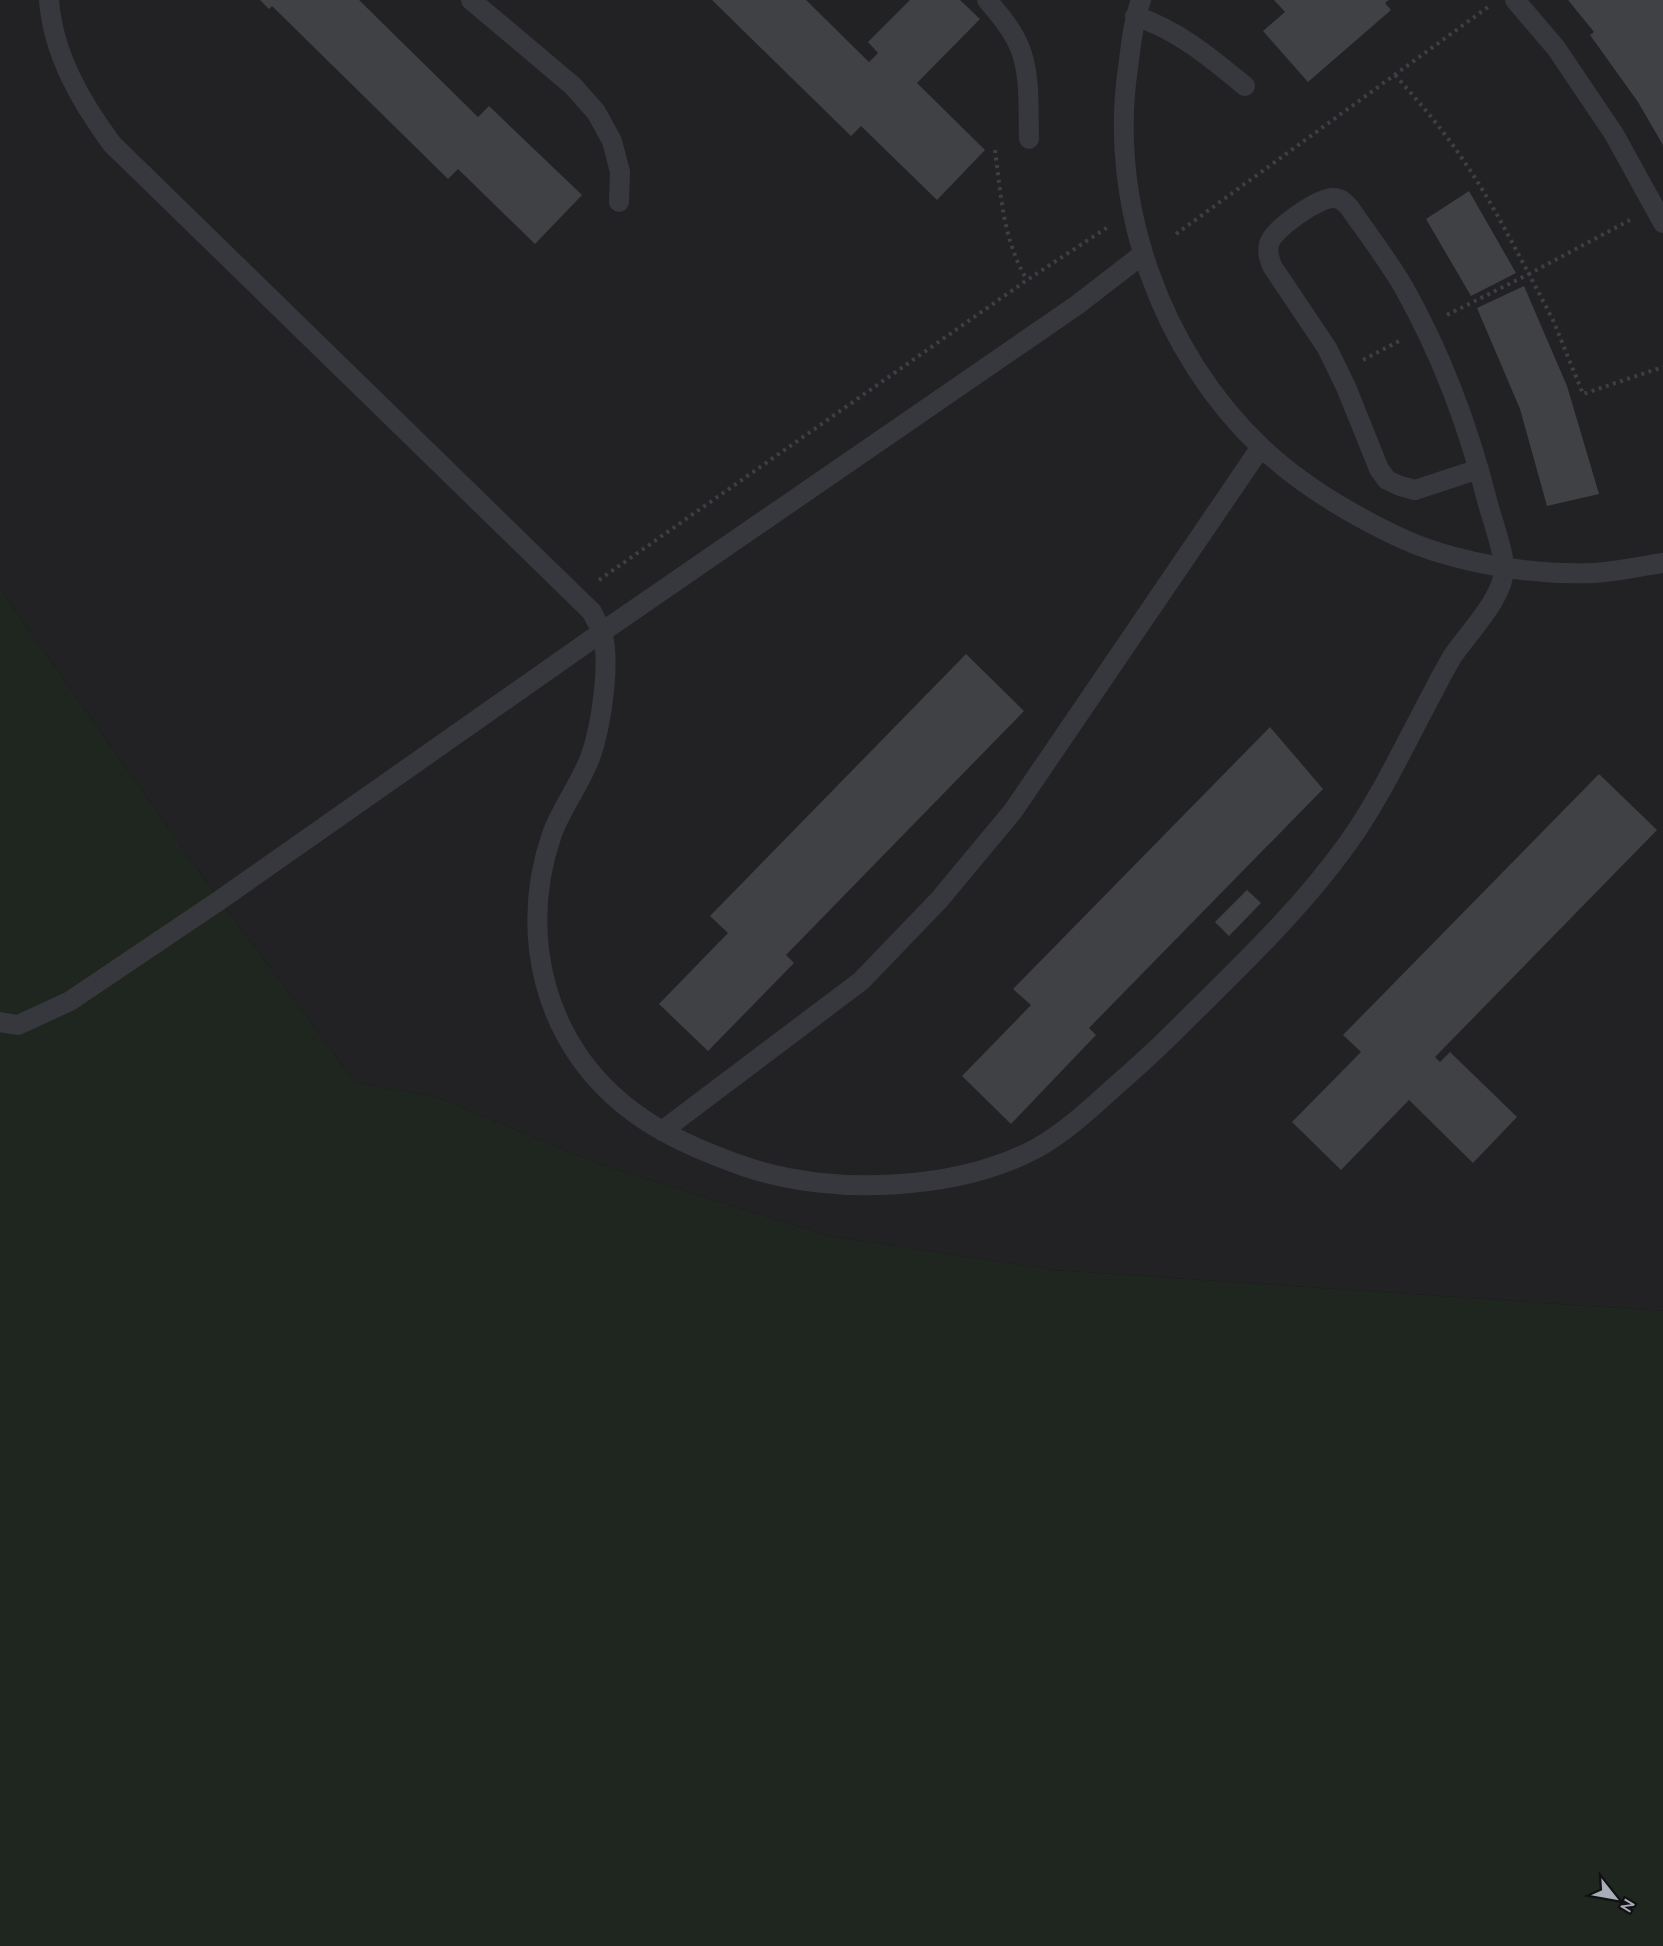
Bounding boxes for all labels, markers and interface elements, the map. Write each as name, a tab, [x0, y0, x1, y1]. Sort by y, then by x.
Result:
north arrow	[1585, 1868, 1645, 1928]
text: N	[1614, 1894, 1640, 1916]

